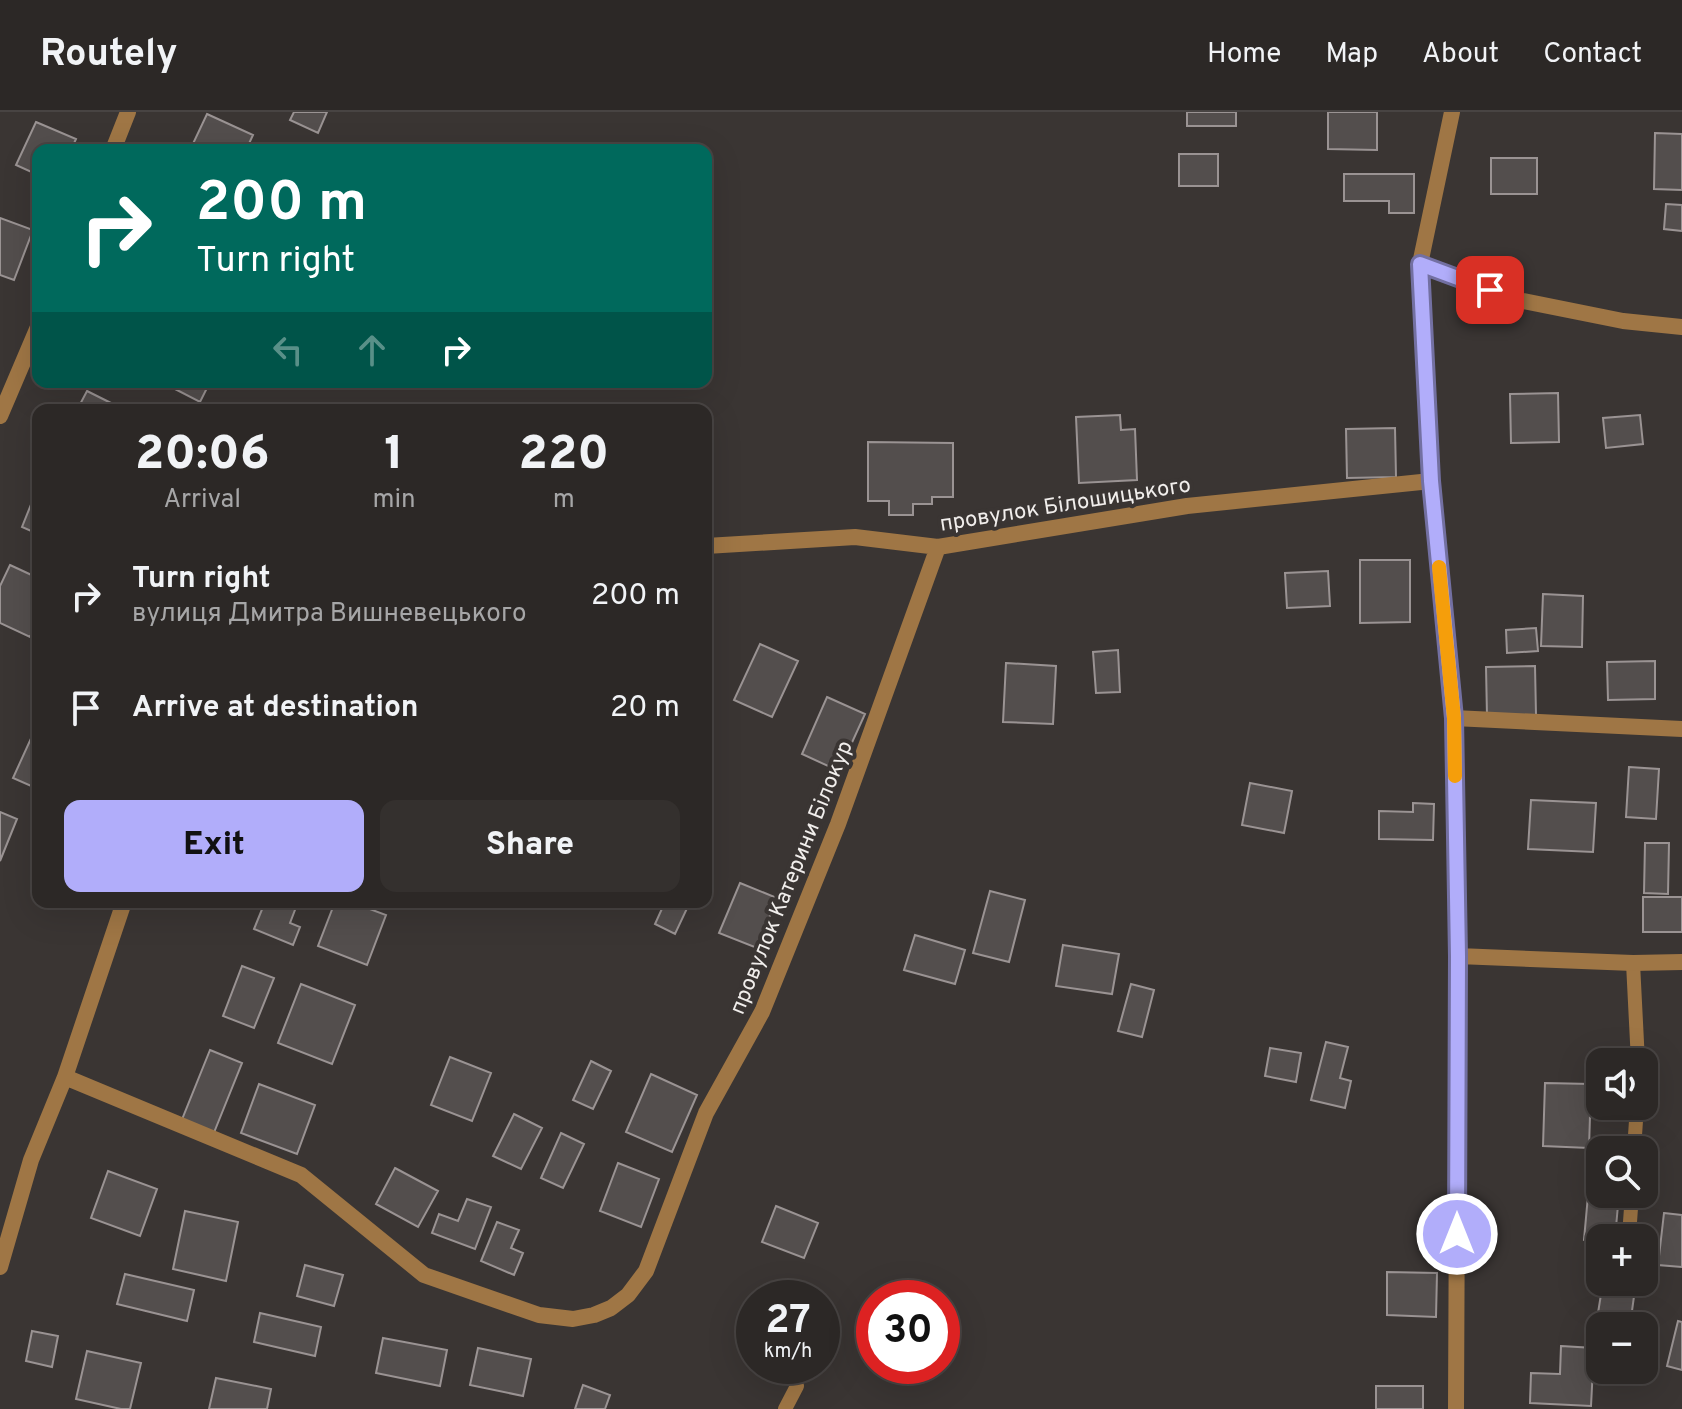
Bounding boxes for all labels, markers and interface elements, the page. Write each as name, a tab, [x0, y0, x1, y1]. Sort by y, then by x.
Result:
text: Routely	[40, 31, 178, 80]
text: Home	[1207, 37, 1281, 73]
text: Map	[1325, 37, 1378, 73]
text: About	[1422, 37, 1499, 73]
text: Contact	[1543, 37, 1642, 73]
text: 200 m	[196, 170, 367, 240]
icon: right	[64, 176, 168, 280]
text: Turn right	[196, 239, 355, 285]
pin	[1456, 256, 1524, 324]
icon: arrive	[1468, 268, 1512, 312]
icon: left	[266, 328, 310, 372]
icon: ahead	[350, 328, 394, 372]
icon: right	[434, 328, 478, 372]
text: 20:06	[135, 426, 270, 486]
text: 1	[384, 426, 404, 486]
text: 220	[519, 426, 609, 486]
street label: провулок Білошицького	[938, 472, 1193, 539]
text: Arrival	[163, 484, 241, 517]
text: min	[372, 484, 416, 517]
text: m	[553, 484, 575, 517]
text: Turn right	[132, 561, 270, 598]
icon: right	[64, 574, 108, 618]
text: 200 m	[591, 578, 680, 615]
text: вулиця Дмитра Вишневецького	[132, 598, 527, 631]
icon: arrive	[64, 686, 108, 730]
text: Arrive at destination	[132, 690, 418, 727]
text: 20 m	[610, 690, 680, 727]
street label: провулок Катерини Білокур	[725, 737, 860, 1019]
button: Exit	[64, 800, 364, 892]
button: Share	[380, 800, 680, 892]
map controls	[1586, 1048, 1658, 1384]
button: sound	[1586, 1048, 1658, 1120]
button: search	[1586, 1136, 1658, 1208]
position arrow	[1415, 1192, 1499, 1276]
button: +	[1586, 1224, 1658, 1296]
speed limit sign: 30	[856, 1280, 960, 1384]
text: 27	[765, 1297, 811, 1347]
button: −	[1586, 1312, 1658, 1384]
text: km/h	[764, 1339, 812, 1365]

